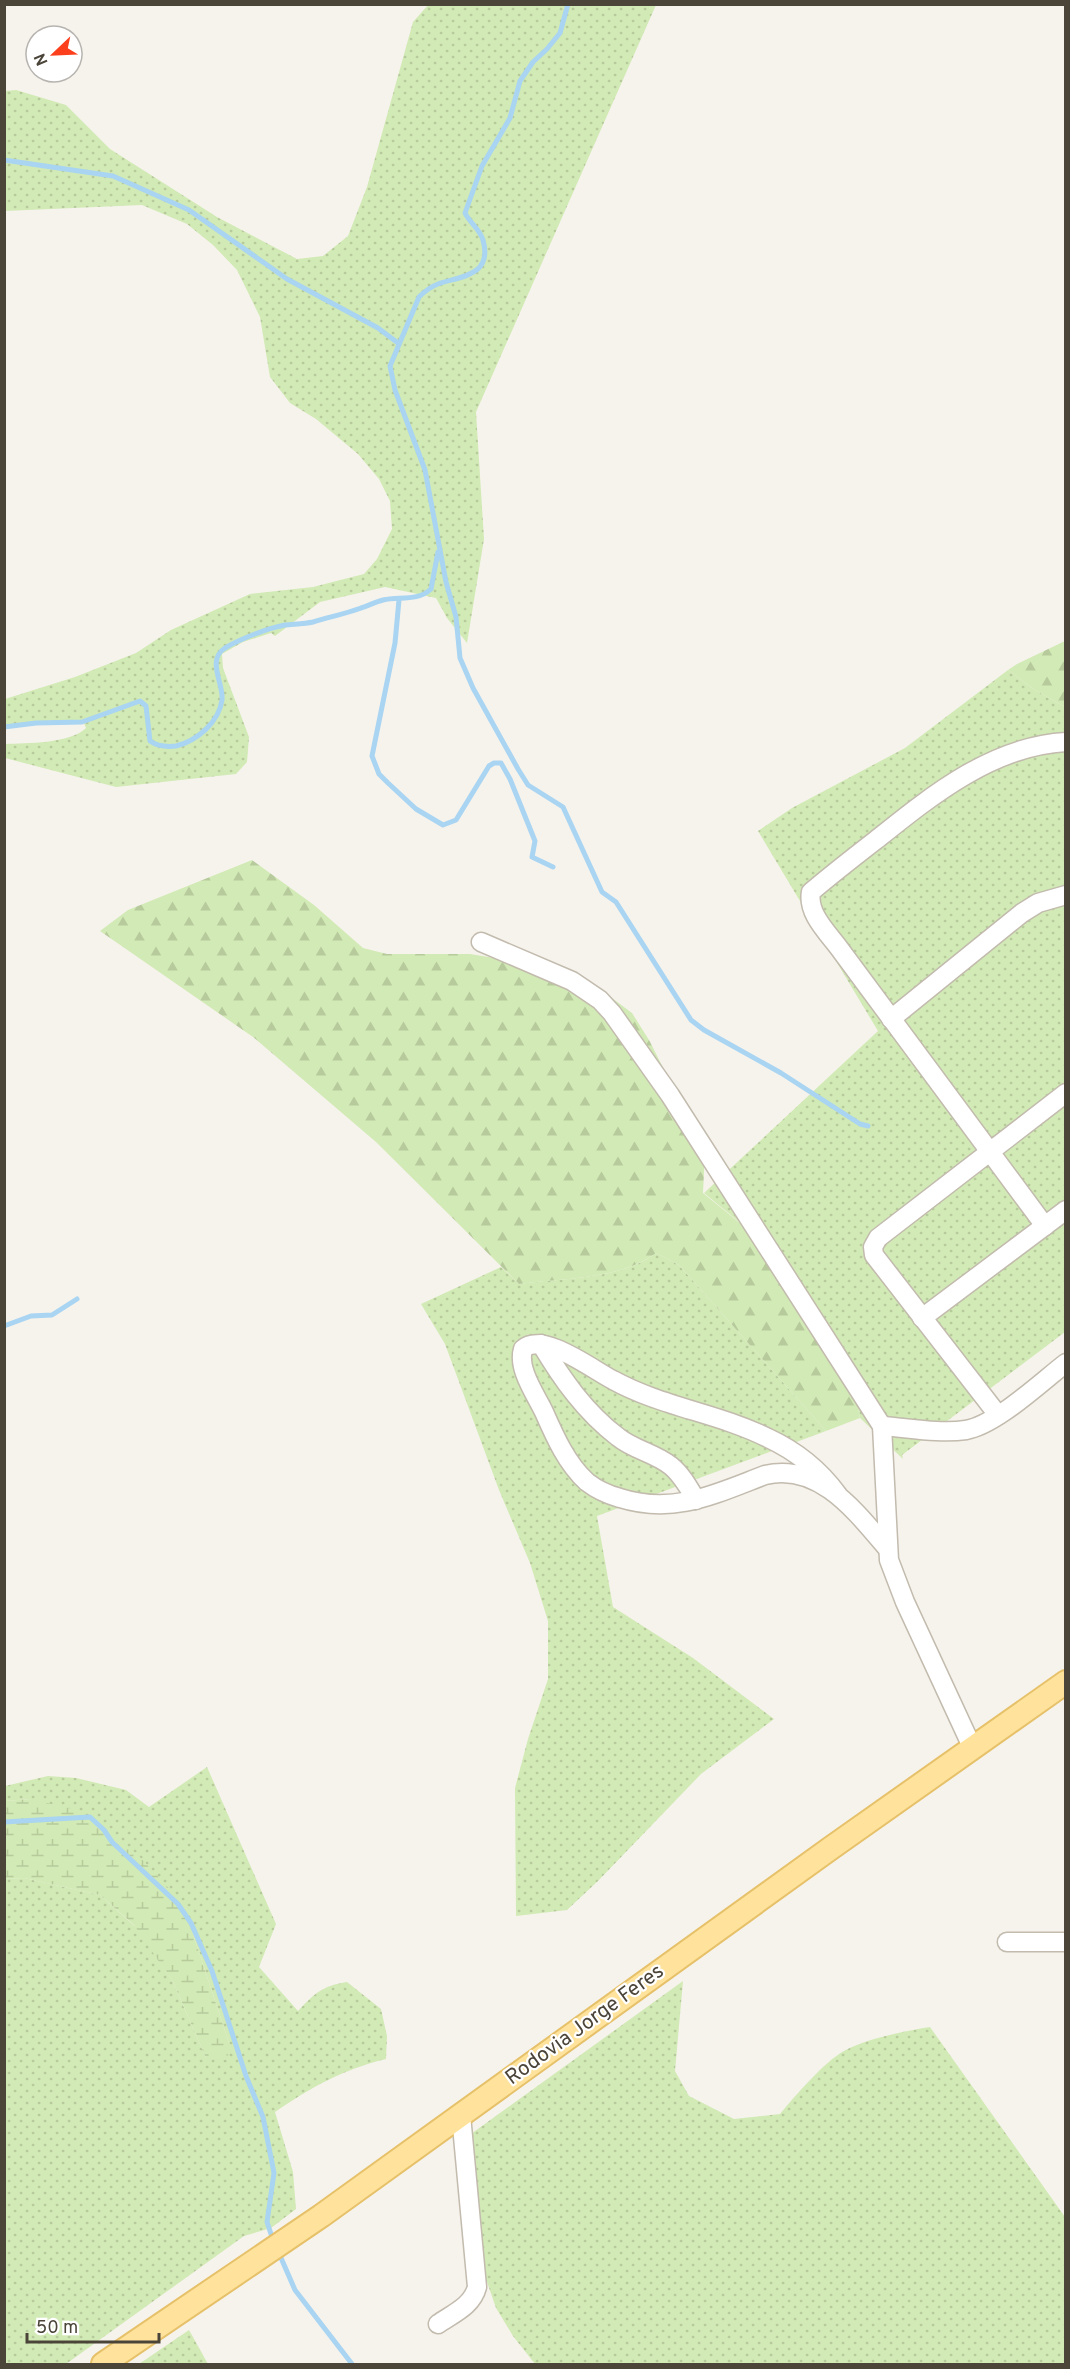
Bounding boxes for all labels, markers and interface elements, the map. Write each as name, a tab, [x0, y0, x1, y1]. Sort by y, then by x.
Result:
north arrow	[24, 24, 84, 84]
text: N	[31, 50, 53, 68]
street label: Rodovia Jorge Feres	[500, 1958, 670, 2092]
scale bar	[27, 2306, 159, 2344]
text: 50 m	[36, 2317, 78, 2340]

